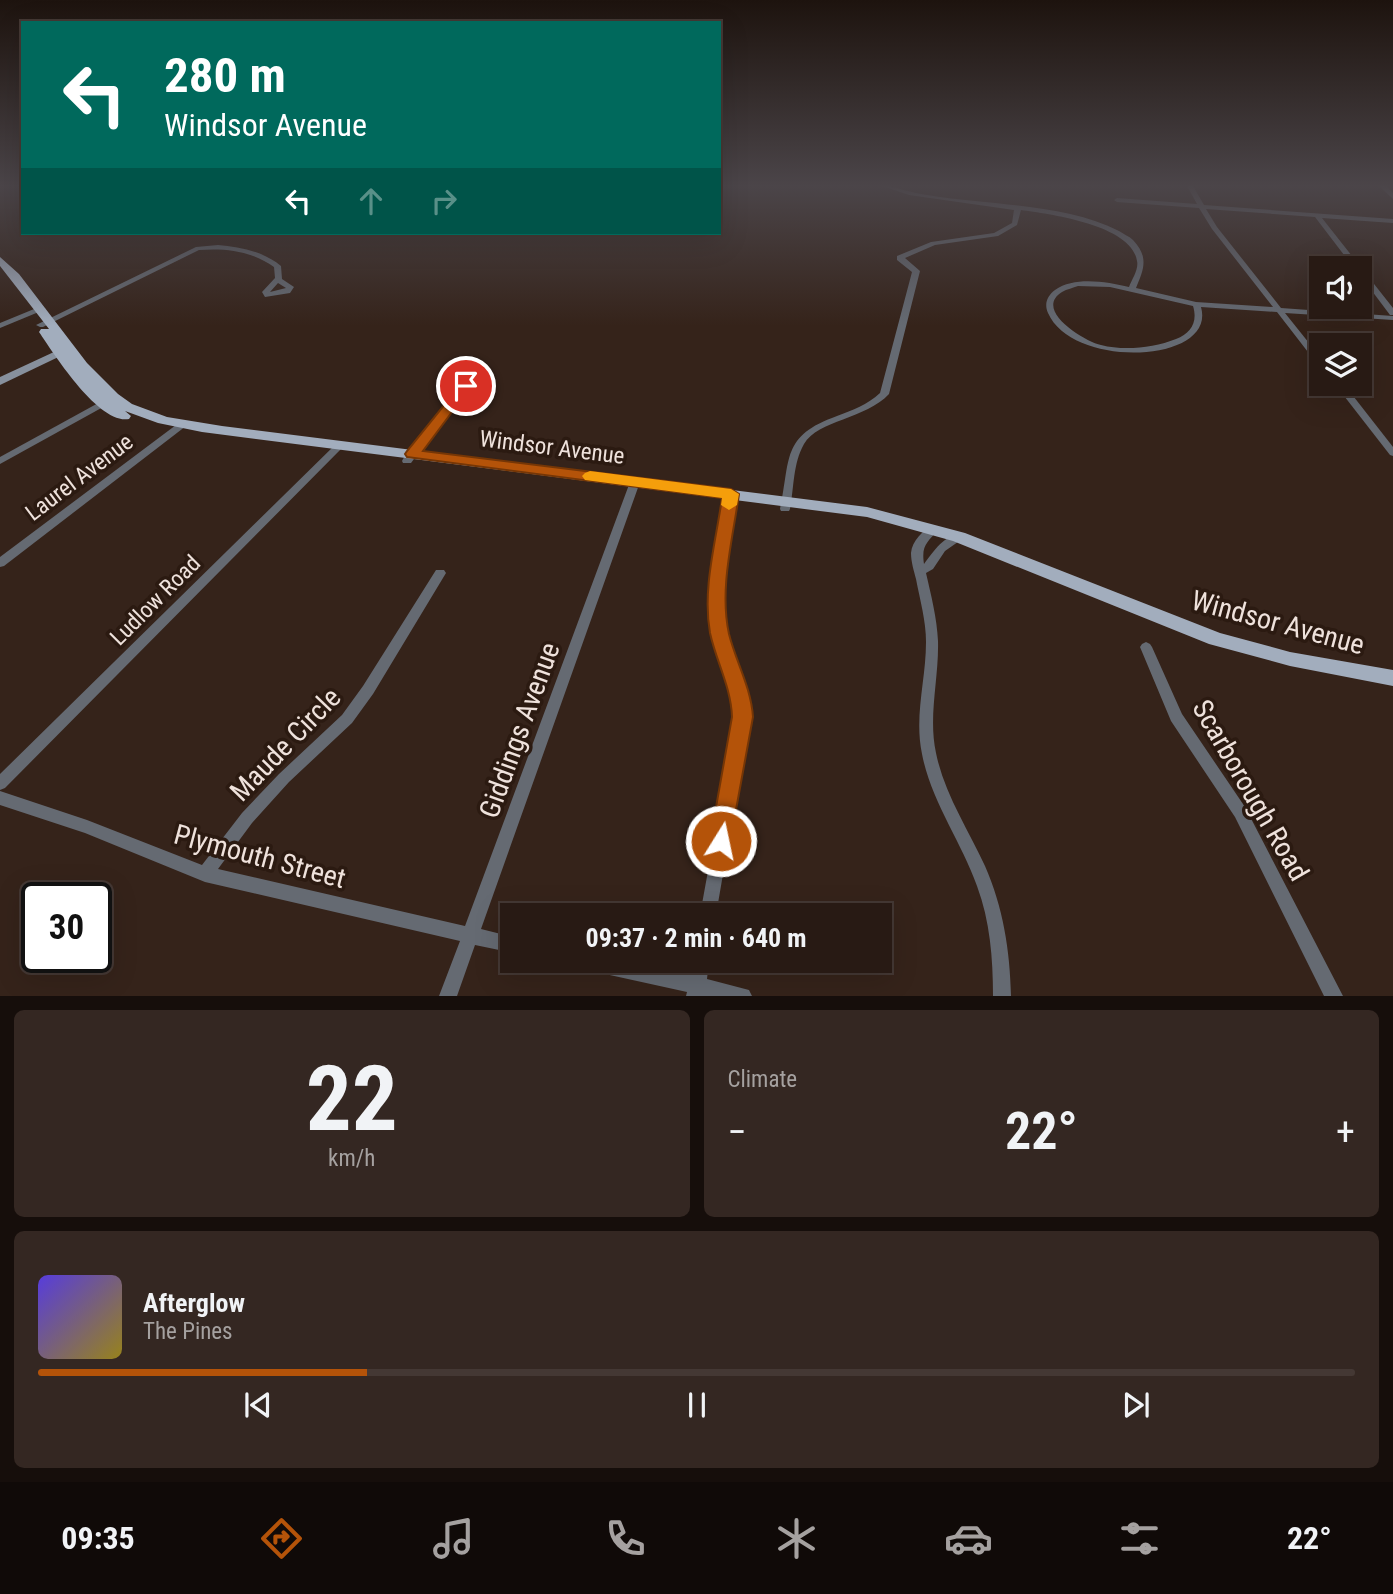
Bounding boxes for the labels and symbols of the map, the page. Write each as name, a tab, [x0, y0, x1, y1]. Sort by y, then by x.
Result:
pin	[436, 356, 496, 416]
street label: Windsor Avenue	[478, 425, 626, 470]
street label: Laurel Avenue	[20, 428, 138, 527]
street label: Ludlow Road	[105, 550, 206, 651]
street label: Windsor Avenue	[1188, 584, 1368, 661]
street label: Giddings Avenue	[472, 638, 567, 822]
street label: Maude Circle	[223, 681, 347, 808]
street label: Scarborough Road	[1186, 694, 1316, 886]
position arrow	[684, 804, 758, 878]
street label: Plymouth Street	[171, 818, 349, 895]
speed limit sign: 30	[21, 882, 112, 973]

